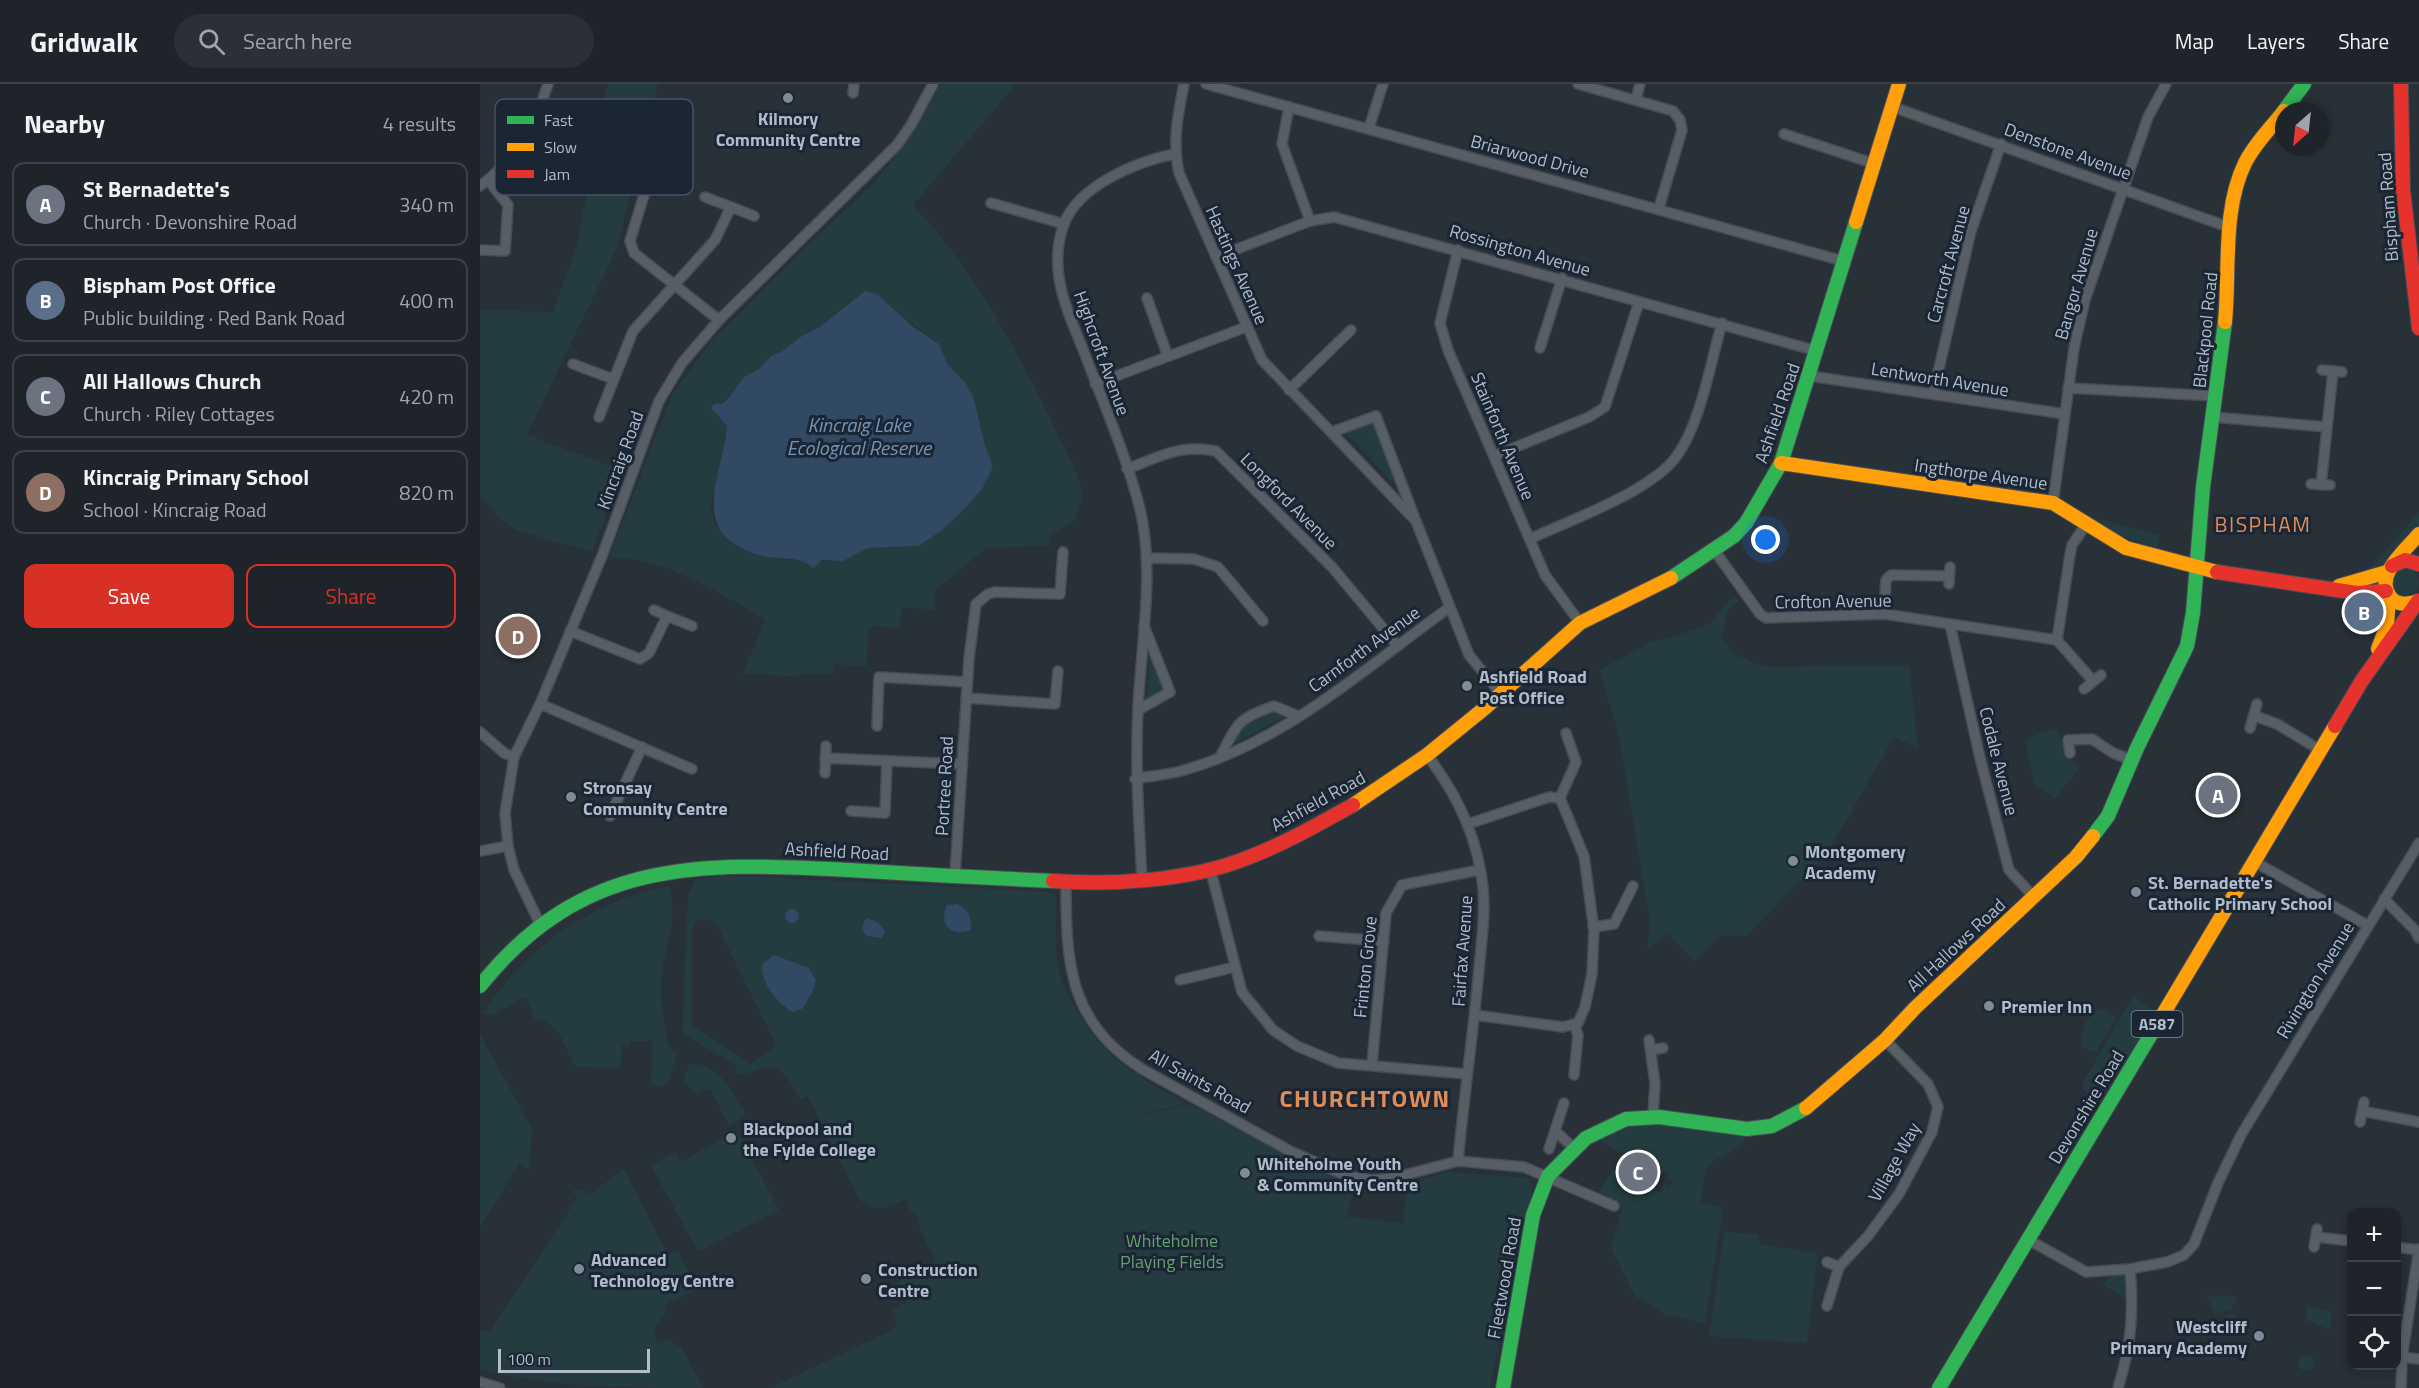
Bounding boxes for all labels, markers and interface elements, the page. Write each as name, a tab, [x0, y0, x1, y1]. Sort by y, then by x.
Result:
search box	[174, 14, 594, 68]
text: Gridwalk	[30, 20, 138, 63]
text: Search here	[243, 24, 352, 58]
icon: search	[195, 25, 228, 58]
text: Map	[2175, 25, 2214, 57]
text: Layers	[2247, 25, 2305, 57]
text: Share	[2338, 25, 2389, 57]
marker: Kilmory Community Centre	[781, 91, 795, 105]
legend	[495, 99, 693, 195]
north arrow	[2275, 102, 2329, 156]
text: Nearby	[24, 104, 105, 143]
place label: Kilmory Community Centre	[716, 105, 860, 153]
text: 4 results	[383, 108, 456, 139]
text: Fast	[544, 108, 573, 132]
street label: Denstone Avenue	[2001, 115, 2135, 187]
street label: Briarwood Drive	[1468, 127, 1592, 185]
text: Slow	[544, 135, 577, 159]
street label: Bispham Road	[2371, 151, 2405, 263]
text: Jam	[544, 162, 570, 186]
text: St Bernadette's	[83, 172, 230, 206]
text: A	[39, 189, 52, 220]
text: 340 m	[399, 189, 454, 220]
street label: Hastings Avenue	[1199, 201, 1275, 329]
street label: Carcroft Avenue	[1919, 202, 1977, 326]
text: Church · Devonshire Road	[83, 206, 297, 237]
street label: Rossington Avenue	[1446, 217, 1594, 283]
street label: Bangor Avenue	[2047, 225, 2105, 343]
text: Bispham Post Office	[83, 268, 276, 302]
street label: Blackpool Road	[2185, 271, 2225, 389]
text: B	[39, 285, 52, 316]
text: 400 m	[399, 285, 454, 316]
street label: Highcroft Avenue	[1067, 287, 1137, 419]
text: Public building · Red Bank Road	[83, 302, 345, 333]
street label: Lentworth Avenue	[1869, 355, 2011, 403]
street label: Ashfield Road	[1747, 359, 1807, 467]
text: All Hallows Church	[83, 364, 261, 398]
street label: Stainforth Avenue	[1464, 368, 1542, 504]
text: C	[40, 381, 51, 412]
text: 420 m	[399, 381, 454, 412]
text: Church · Riley Cottages	[83, 398, 275, 429]
street label: Kincraig Road	[590, 407, 650, 513]
water label: Kincraig Lake Ecological Reserve	[787, 409, 933, 463]
street label: Longford Avenue	[1234, 446, 1344, 556]
street label: Ingthorpe Avenue	[1913, 451, 2049, 497]
text: Kincraig Primary School	[83, 460, 309, 494]
text: D	[39, 477, 52, 508]
text: 820 m	[399, 477, 454, 508]
text: School · Kincraig Road	[83, 494, 267, 525]
district label: BISPHAM	[2215, 508, 2311, 540]
your location	[1751, 525, 1780, 554]
button: Save	[24, 564, 234, 628]
button: Share	[246, 564, 456, 628]
street label: Crofton Avenue	[1774, 586, 1892, 616]
pin: B	[2344, 590, 2384, 634]
street label: Carnforth Avenue	[1302, 599, 1426, 699]
pin: D	[498, 614, 537, 658]
place label: Ashfield Road Post Office	[1479, 663, 1587, 711]
marker: Ashfield Road Post Office	[1460, 679, 1474, 693]
street label: Codale Avenue	[1972, 704, 2026, 818]
street label: Portree Road	[928, 735, 960, 837]
street label: Ashfield Road	[1266, 764, 1370, 838]
pin: A	[2198, 772, 2238, 818]
place label: Stronsay Community Centre	[583, 774, 728, 822]
marker: Stronsay Community Centre	[564, 790, 578, 804]
street label: Ashfield Road	[784, 835, 890, 867]
place label: Montgomery Academy	[1805, 838, 1906, 886]
marker: Montgomery Academy	[1786, 854, 1800, 868]
place label: St. Bernadette's Catholic Primary School	[2148, 869, 2332, 917]
marker: St. Bernadette's Catholic Primary School	[2129, 885, 2143, 899]
street label: All Hallows Road	[1900, 892, 2012, 998]
street label: Fairfax Avenue	[1445, 894, 1479, 1008]
street label: Frinton Grove	[1346, 915, 1384, 1019]
street label: Rivington Avenue	[2269, 916, 2361, 1044]
place label: Premier Inn	[2001, 993, 2092, 1020]
marker: Premier Inn	[1982, 999, 1996, 1013]
road number: A587	[2132, 1011, 2182, 1037]
street label: All Saints Road	[1144, 1042, 1256, 1120]
street label: Devonshire Road	[2041, 1045, 2131, 1169]
district label: CHURCHTOWN	[1279, 1080, 1451, 1116]
place label: Blackpool and the Fylde College	[743, 1115, 876, 1163]
street label: Village Way	[1861, 1117, 1927, 1207]
marker: Blackpool and the Fylde College	[724, 1131, 738, 1145]
place label: Whiteholme Youth & Community Centre	[1257, 1150, 1418, 1198]
pin: C	[1618, 1150, 1658, 1194]
marker: Whiteholme Youth & Community Centre	[1238, 1166, 1252, 1180]
map controls	[2347, 1208, 2401, 1370]
button: +	[2347, 1208, 2401, 1262]
street label: Fleetwood Road	[1480, 1215, 1528, 1341]
park label: Whiteholme Playing Fields	[1120, 1227, 1224, 1275]
place label: Advanced Technology Centre	[591, 1246, 734, 1294]
place label: Construction Centre	[878, 1256, 978, 1304]
marker: Advanced Technology Centre	[572, 1262, 586, 1276]
button: −	[2347, 1262, 2401, 1316]
marker: Construction Centre	[859, 1272, 873, 1286]
place label: Westcliff Primary Academy	[2110, 1313, 2248, 1361]
button: locate	[2347, 1316, 2401, 1370]
marker: Westcliff Primary Academy	[2252, 1329, 2266, 1343]
scale bar	[498, 1346, 650, 1374]
text: 100 m	[507, 1347, 551, 1371]

